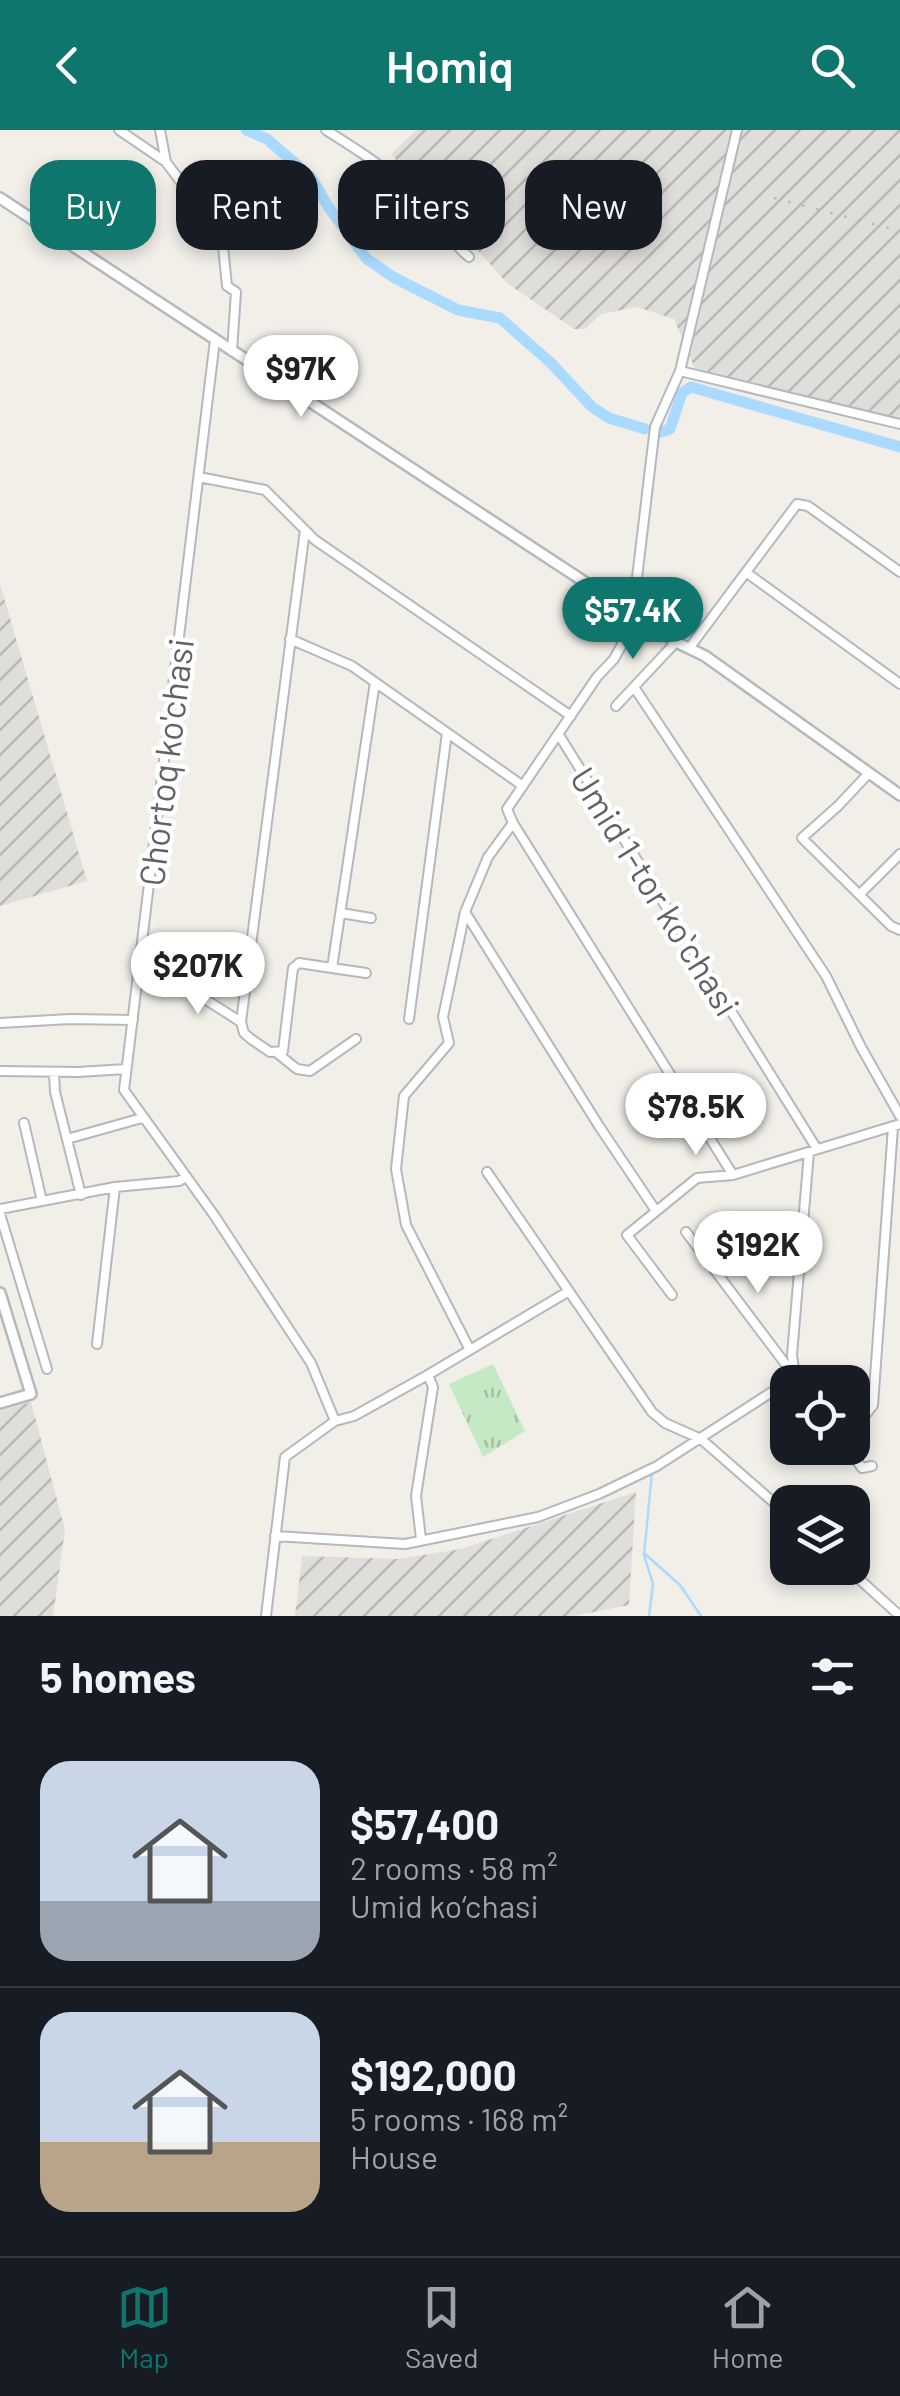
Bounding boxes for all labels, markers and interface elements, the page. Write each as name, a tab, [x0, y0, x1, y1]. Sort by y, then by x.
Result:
icon: back	[40, 38, 95, 93]
text: Homiq	[386, 38, 514, 92]
icon: search	[805, 38, 860, 93]
chip: Buy	[30, 160, 156, 250]
chip: Rent	[176, 160, 318, 250]
chip: Filters	[338, 160, 505, 250]
chip: New	[525, 160, 662, 250]
pin: $97K	[242, 335, 360, 420]
text: $97K	[265, 348, 337, 386]
pin: $57.4K	[552, 577, 714, 662]
text: $57.4K	[584, 590, 682, 628]
street label: Chortoq ko'chasi	[129, 636, 201, 888]
street label: Umid 1-tor koʻchasi	[563, 759, 749, 1023]
pin: $207K	[128, 932, 268, 1017]
text: $207K	[153, 945, 243, 983]
pin: $78.5K	[615, 1073, 777, 1158]
text: $78.5K	[647, 1086, 745, 1124]
pin: $192K	[688, 1211, 828, 1296]
text: $192K	[716, 1224, 800, 1262]
map controls	[770, 1365, 870, 1585]
button: locate	[770, 1365, 870, 1465]
button: layers	[770, 1485, 870, 1585]
icon: filters	[805, 1649, 860, 1704]
text: 5 homes	[40, 1651, 196, 1701]
text: $57,400	[350, 1798, 499, 1848]
icon: home	[120, 1801, 240, 1921]
text: 2 rooms · 58 m²	[350, 1848, 558, 1886]
text: Umid ko‘chasi	[350, 1886, 539, 1924]
text: $192,000	[350, 2049, 517, 2099]
icon: home	[120, 2052, 240, 2172]
text: 5 rooms · 168 m²	[350, 2099, 568, 2137]
text: House	[350, 2137, 438, 2175]
tab: Map	[117, 2280, 172, 2374]
tab: Saved	[405, 2280, 479, 2374]
tab: Home	[712, 2280, 783, 2374]

